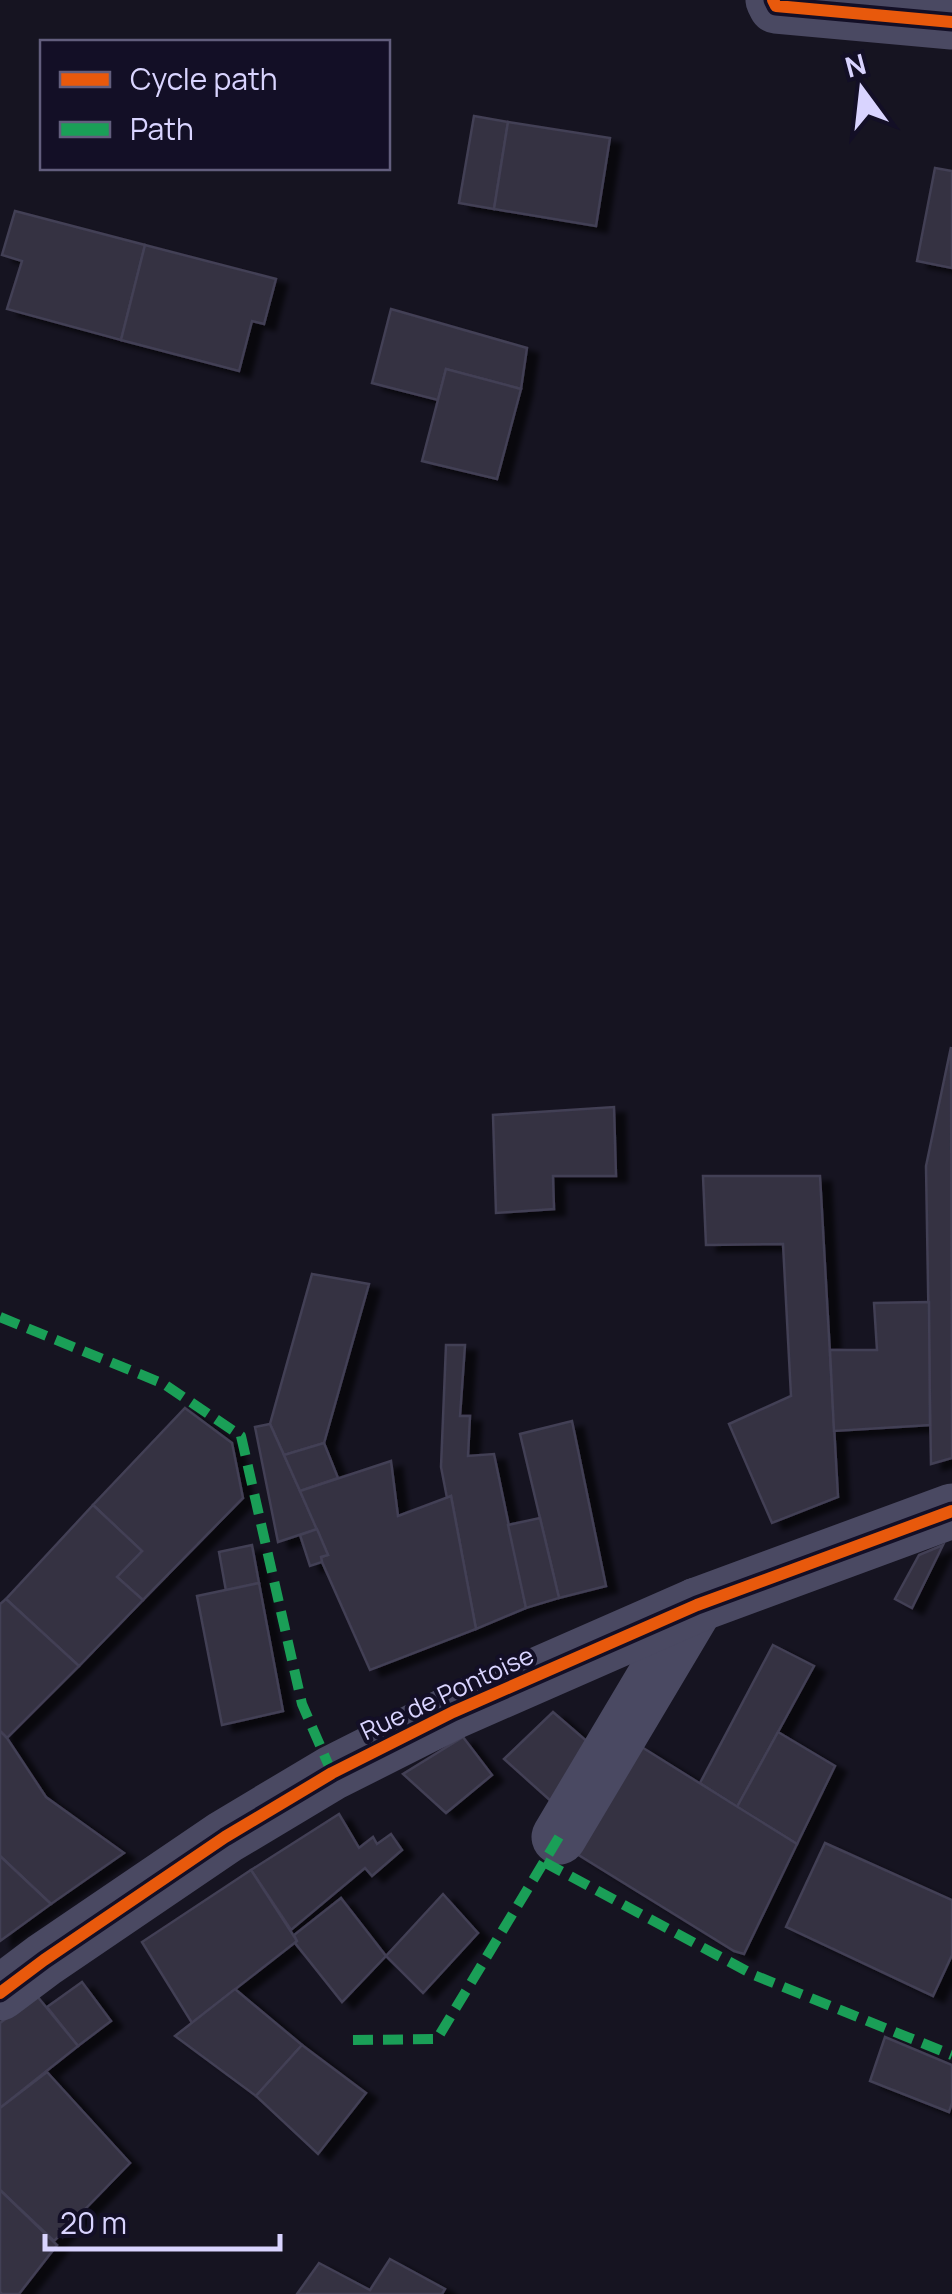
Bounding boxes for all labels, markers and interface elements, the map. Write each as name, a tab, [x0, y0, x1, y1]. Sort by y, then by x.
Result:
legend	[40, 40, 390, 170]
north arrow	[812, 40, 912, 140]
text: N	[841, 44, 870, 86]
text: Cycle path	[130, 58, 278, 99]
text: Path	[130, 108, 194, 149]
street label: Rue de Pontoise	[355, 1637, 539, 1748]
scale bar	[45, 2189, 280, 2251]
text: 20 m	[60, 2202, 127, 2243]

